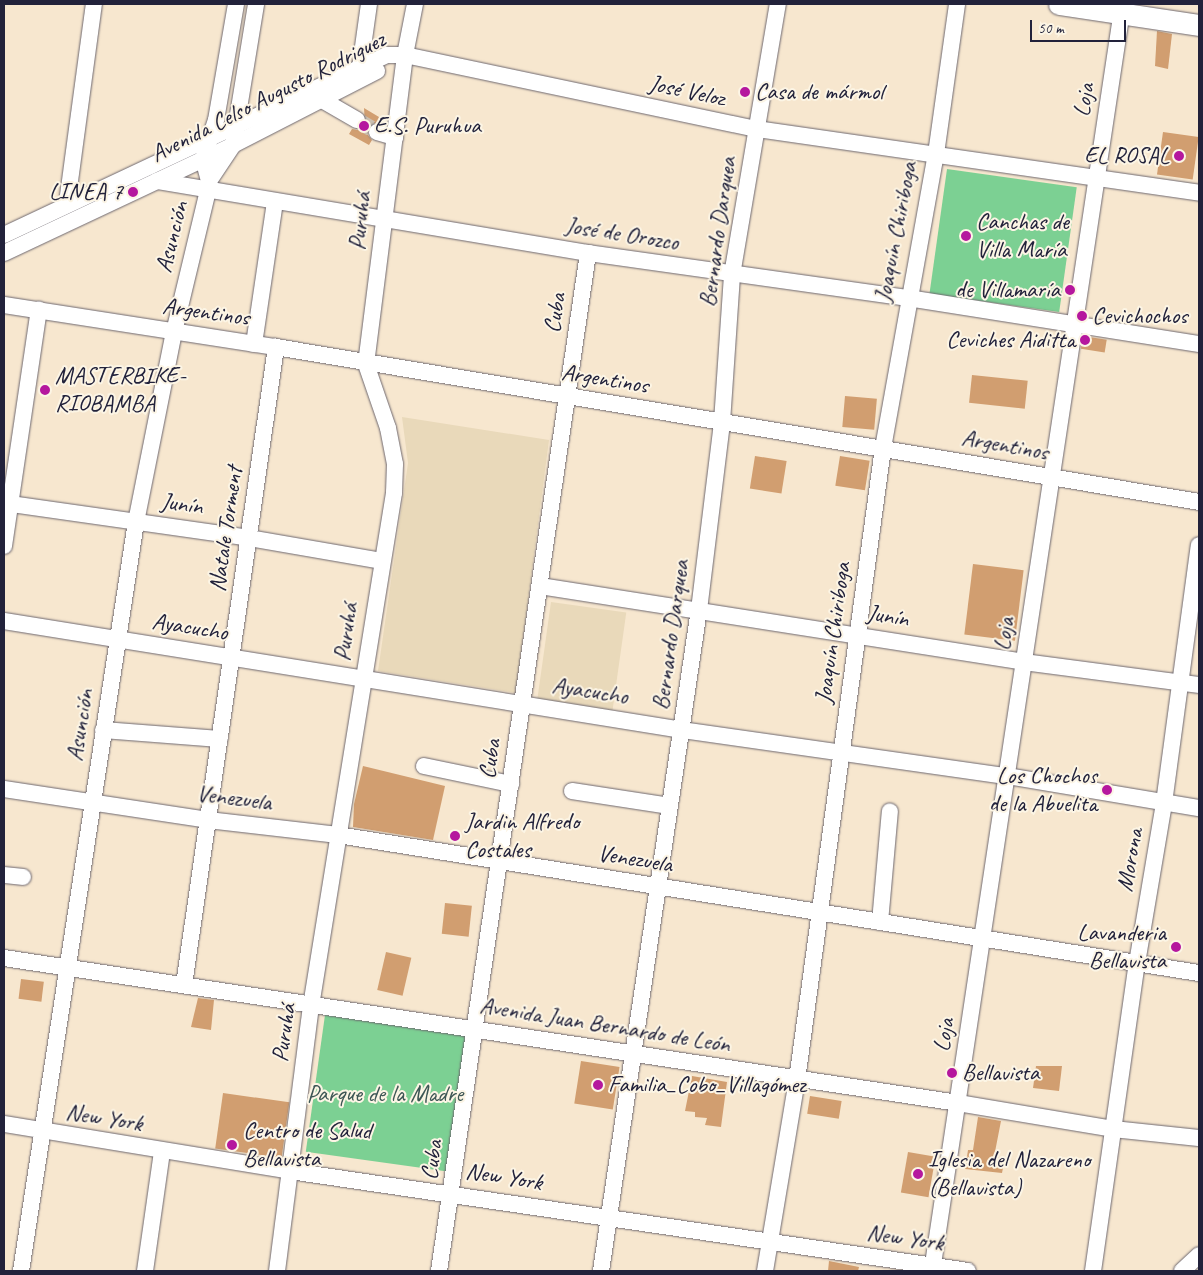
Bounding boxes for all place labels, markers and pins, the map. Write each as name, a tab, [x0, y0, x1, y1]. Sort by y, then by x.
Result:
place label: Casa de mármol	[755, 78, 883, 106]
marker: Casa de mármol	[739, 86, 751, 98]
place label: E.S. Puruhua	[374, 112, 481, 140]
marker: E.S. Puruhua	[358, 120, 370, 132]
place label: EL ROSAL	[1083, 142, 1169, 170]
marker: EL ROSAL	[1173, 150, 1185, 162]
place label: LINEA 7	[49, 178, 123, 206]
marker: LINEA 7	[127, 186, 139, 198]
place label: Canchas de Villa María	[976, 208, 1069, 264]
marker: Canchas de Villa María	[960, 230, 972, 242]
place label: de Villamaría	[956, 276, 1060, 304]
marker: de Villamaría	[1064, 284, 1076, 296]
place label: Cevichochos	[1092, 302, 1187, 330]
marker: Cevichochos	[1076, 310, 1088, 322]
place label: Ceviches Aiditta	[946, 326, 1075, 354]
marker: Ceviches Aiditta	[1079, 334, 1091, 346]
place label: MASTERBIKE- RIOBAMBA	[55, 362, 186, 418]
marker: MASTERBIKE- RIOBAMBA	[39, 384, 51, 396]
place label: Los Chochos de la Abuelita	[988, 762, 1097, 818]
marker: Los Chochos de la Abuelita	[1101, 784, 1113, 796]
place label: Jardin Alfredo Costales	[465, 808, 579, 864]
marker: Jardin Alfredo Costales	[449, 830, 461, 842]
place label: Lavanderia Bellavista	[1077, 919, 1166, 975]
marker: Lavanderia Bellavista	[1170, 941, 1182, 953]
place label: Bellavista	[962, 1059, 1039, 1087]
marker: Bellavista	[946, 1067, 958, 1079]
place label: Familia_Cobo_Villagómez	[608, 1071, 806, 1099]
marker: Familia_Cobo_Villagómez	[592, 1079, 604, 1091]
place label: Centro de Salud Bellavista	[243, 1117, 371, 1173]
marker: Centro de Salud Bellavista	[225, 1138, 239, 1152]
place label: Iglesia del Nazareno (Bellavista)	[928, 1146, 1091, 1202]
marker: Iglesia del Nazareno (Bellavista)	[912, 1168, 924, 1180]

